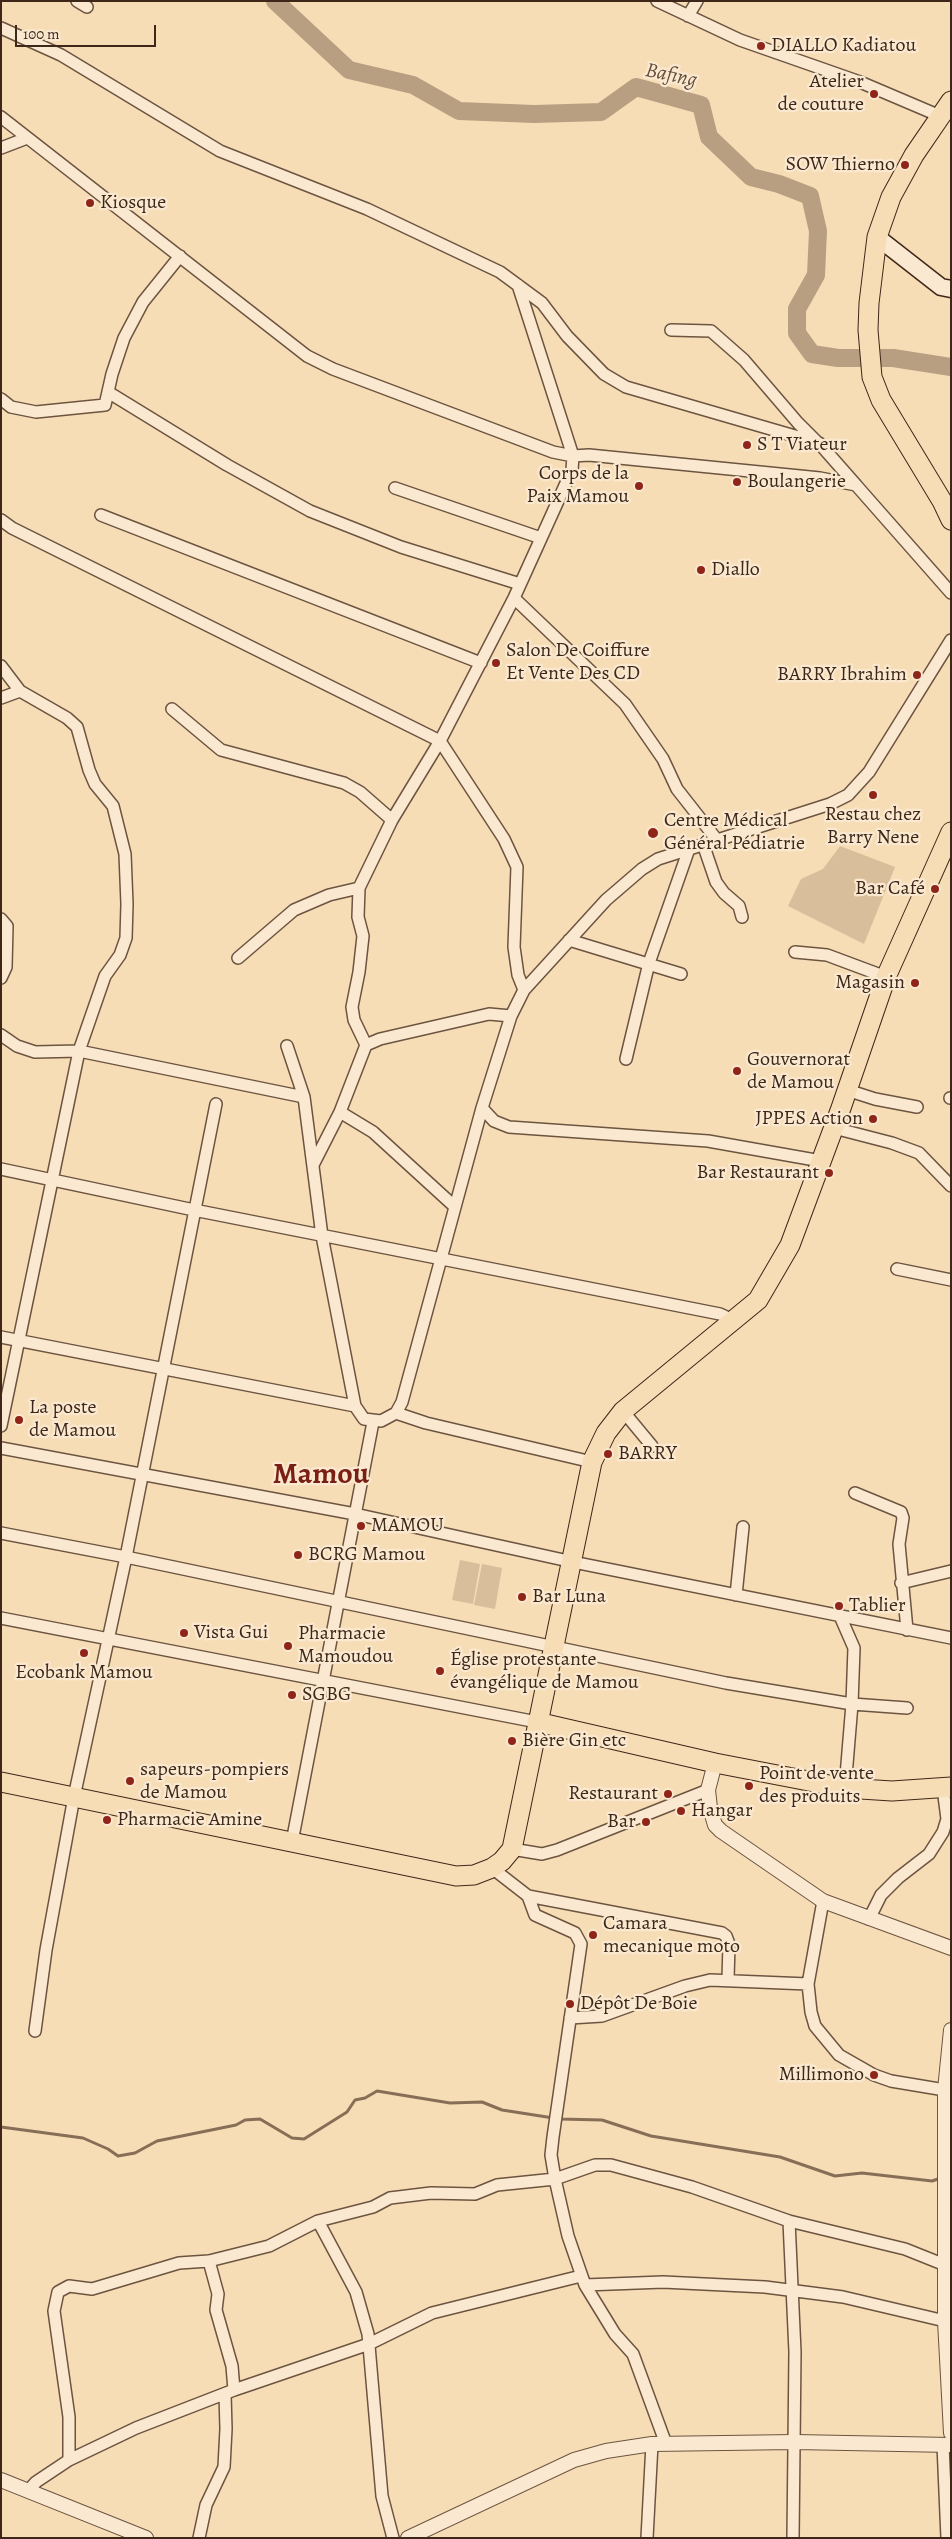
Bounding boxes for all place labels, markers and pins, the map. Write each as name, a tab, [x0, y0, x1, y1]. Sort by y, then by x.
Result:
place label: DIALLO Kadiatou	[771, 34, 916, 58]
marker: DIALLO Kadiatou	[755, 40, 767, 52]
place label: Atelier de couture	[778, 70, 864, 117]
marker: Atelier de couture	[868, 88, 880, 100]
place label: SOW Thierno	[786, 153, 895, 177]
marker: SOW Thierno	[899, 159, 911, 171]
place label: Kiosque	[100, 191, 166, 215]
marker: Kiosque	[84, 197, 96, 209]
place label: S T Viateur	[757, 433, 847, 457]
marker: S T Viateur	[741, 439, 753, 451]
place label: Corps de la Paix Mamou	[526, 462, 629, 509]
place label: Boulangerie	[747, 470, 846, 494]
marker: Boulangerie	[731, 476, 743, 488]
marker: Corps de la Paix Mamou	[633, 480, 645, 492]
place label: Diallo	[711, 558, 760, 582]
marker: Diallo	[695, 564, 707, 576]
place label: Salon De Coiffure Et Vente Des CD	[506, 639, 650, 686]
marker: Salon De Coiffure Et Vente Des CD	[490, 657, 502, 669]
place label: BARRY Ibrahim	[777, 663, 907, 687]
marker: BARRY Ibrahim	[911, 669, 923, 681]
marker: Restau chez Barry Nene	[867, 789, 879, 801]
place label: Restau chez Barry Nene	[825, 803, 921, 850]
place label: Centre Médical Général Pédiatrie	[664, 809, 805, 856]
marker: Centre Médical Général Pédiatrie	[646, 826, 660, 840]
place label: Bar Café	[855, 877, 925, 901]
marker: Bar Café	[929, 883, 941, 895]
place label: Magasin	[835, 971, 905, 995]
marker: Magasin	[909, 977, 921, 989]
place label: Gouvernorat de Mamou	[747, 1048, 850, 1095]
marker: Gouvernorat de Mamou	[731, 1065, 743, 1077]
place label: JPPES Action	[755, 1107, 863, 1131]
marker: JPPES Action	[867, 1113, 879, 1125]
place label: Bar Restaurant	[696, 1161, 819, 1185]
marker: Bar Restaurant	[823, 1167, 835, 1179]
place label: La poste de Mamou	[29, 1396, 116, 1443]
marker: La poste de Mamou	[13, 1414, 25, 1426]
place label: BARRY	[618, 1442, 677, 1466]
marker: BARRY	[602, 1448, 614, 1460]
place label: MAMOU	[371, 1514, 444, 1538]
marker: MAMOU	[355, 1520, 367, 1532]
place label: BCRG Mamou	[308, 1543, 425, 1567]
marker: BCRG Mamou	[292, 1549, 304, 1561]
place label: Bar Luna	[532, 1585, 606, 1609]
marker: Bar Luna	[516, 1591, 528, 1603]
place label: Tablier	[849, 1594, 906, 1618]
marker: Tablier	[833, 1600, 845, 1612]
place label: Vista Gui	[194, 1621, 268, 1645]
place label: Pharmacie Mamoudou	[298, 1622, 393, 1669]
marker: Vista Gui	[178, 1627, 190, 1639]
marker: Pharmacie Mamoudou	[282, 1640, 294, 1652]
marker: Ecobank Mamou	[78, 1647, 90, 1659]
place label: Église protestante évangélique de Mamou	[450, 1648, 639, 1695]
place label: Ecobank Mamou	[15, 1661, 153, 1685]
marker: Église protestante évangélique de Mamou	[434, 1665, 446, 1677]
place label: SGBG	[302, 1683, 351, 1707]
marker: SGBG	[286, 1689, 298, 1701]
place label: Bière Gin etc	[522, 1729, 626, 1753]
marker: Bière Gin etc	[506, 1735, 518, 1747]
place label: sapeurs-pompiers de Mamou	[140, 1758, 289, 1805]
place label: Point de vente des produits	[759, 1762, 874, 1809]
marker: sapeurs-pompiers de Mamou	[124, 1775, 136, 1787]
marker: Point de vente des produits	[743, 1780, 755, 1792]
place label: Restaurant	[568, 1782, 658, 1806]
marker: Restaurant	[662, 1788, 674, 1800]
place label: Hangar	[691, 1799, 753, 1823]
marker: Hangar	[675, 1805, 687, 1817]
place label: Pharmacie Amine	[117, 1808, 262, 1832]
place label: Bar	[607, 1810, 636, 1834]
marker: Pharmacie Amine	[101, 1814, 113, 1826]
marker: Bar	[640, 1816, 652, 1828]
place label: Camara mecanique moto	[603, 1912, 740, 1959]
marker: Camara mecanique moto	[587, 1929, 599, 1941]
place label: Dépôt De Boie	[580, 1992, 697, 2016]
marker: Dépôt De Boie	[564, 1998, 576, 2010]
place label: Millimono	[779, 2063, 864, 2087]
marker: Millimono	[868, 2069, 880, 2081]

